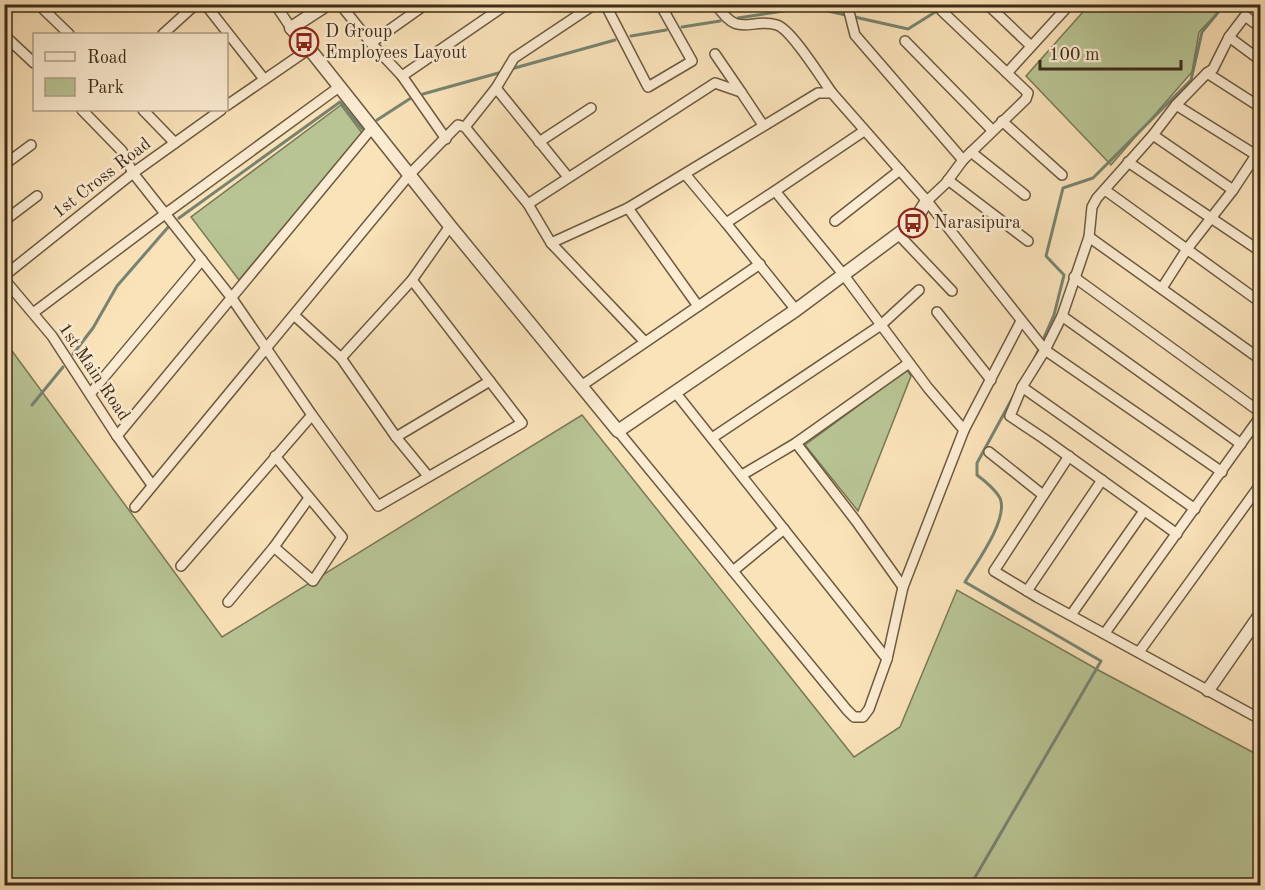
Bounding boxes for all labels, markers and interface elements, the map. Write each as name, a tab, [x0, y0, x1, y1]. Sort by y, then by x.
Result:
place label: D Group Employees Layout	[325, 23, 467, 62]
bus stop icon: D Group Employees Layout	[288, 26, 320, 58]
legend	[33, 33, 228, 111]
scale bar	[1040, 33, 1181, 71]
text: 100 m	[1049, 46, 1100, 64]
text: Road	[87, 49, 127, 67]
text: Park	[87, 79, 124, 97]
street label: 1st Cross Road	[50, 134, 154, 222]
bus stop icon: Narasipura	[897, 207, 929, 239]
place label: Narasipura	[934, 214, 1021, 232]
street label: 1st Main Road	[55, 320, 133, 424]

